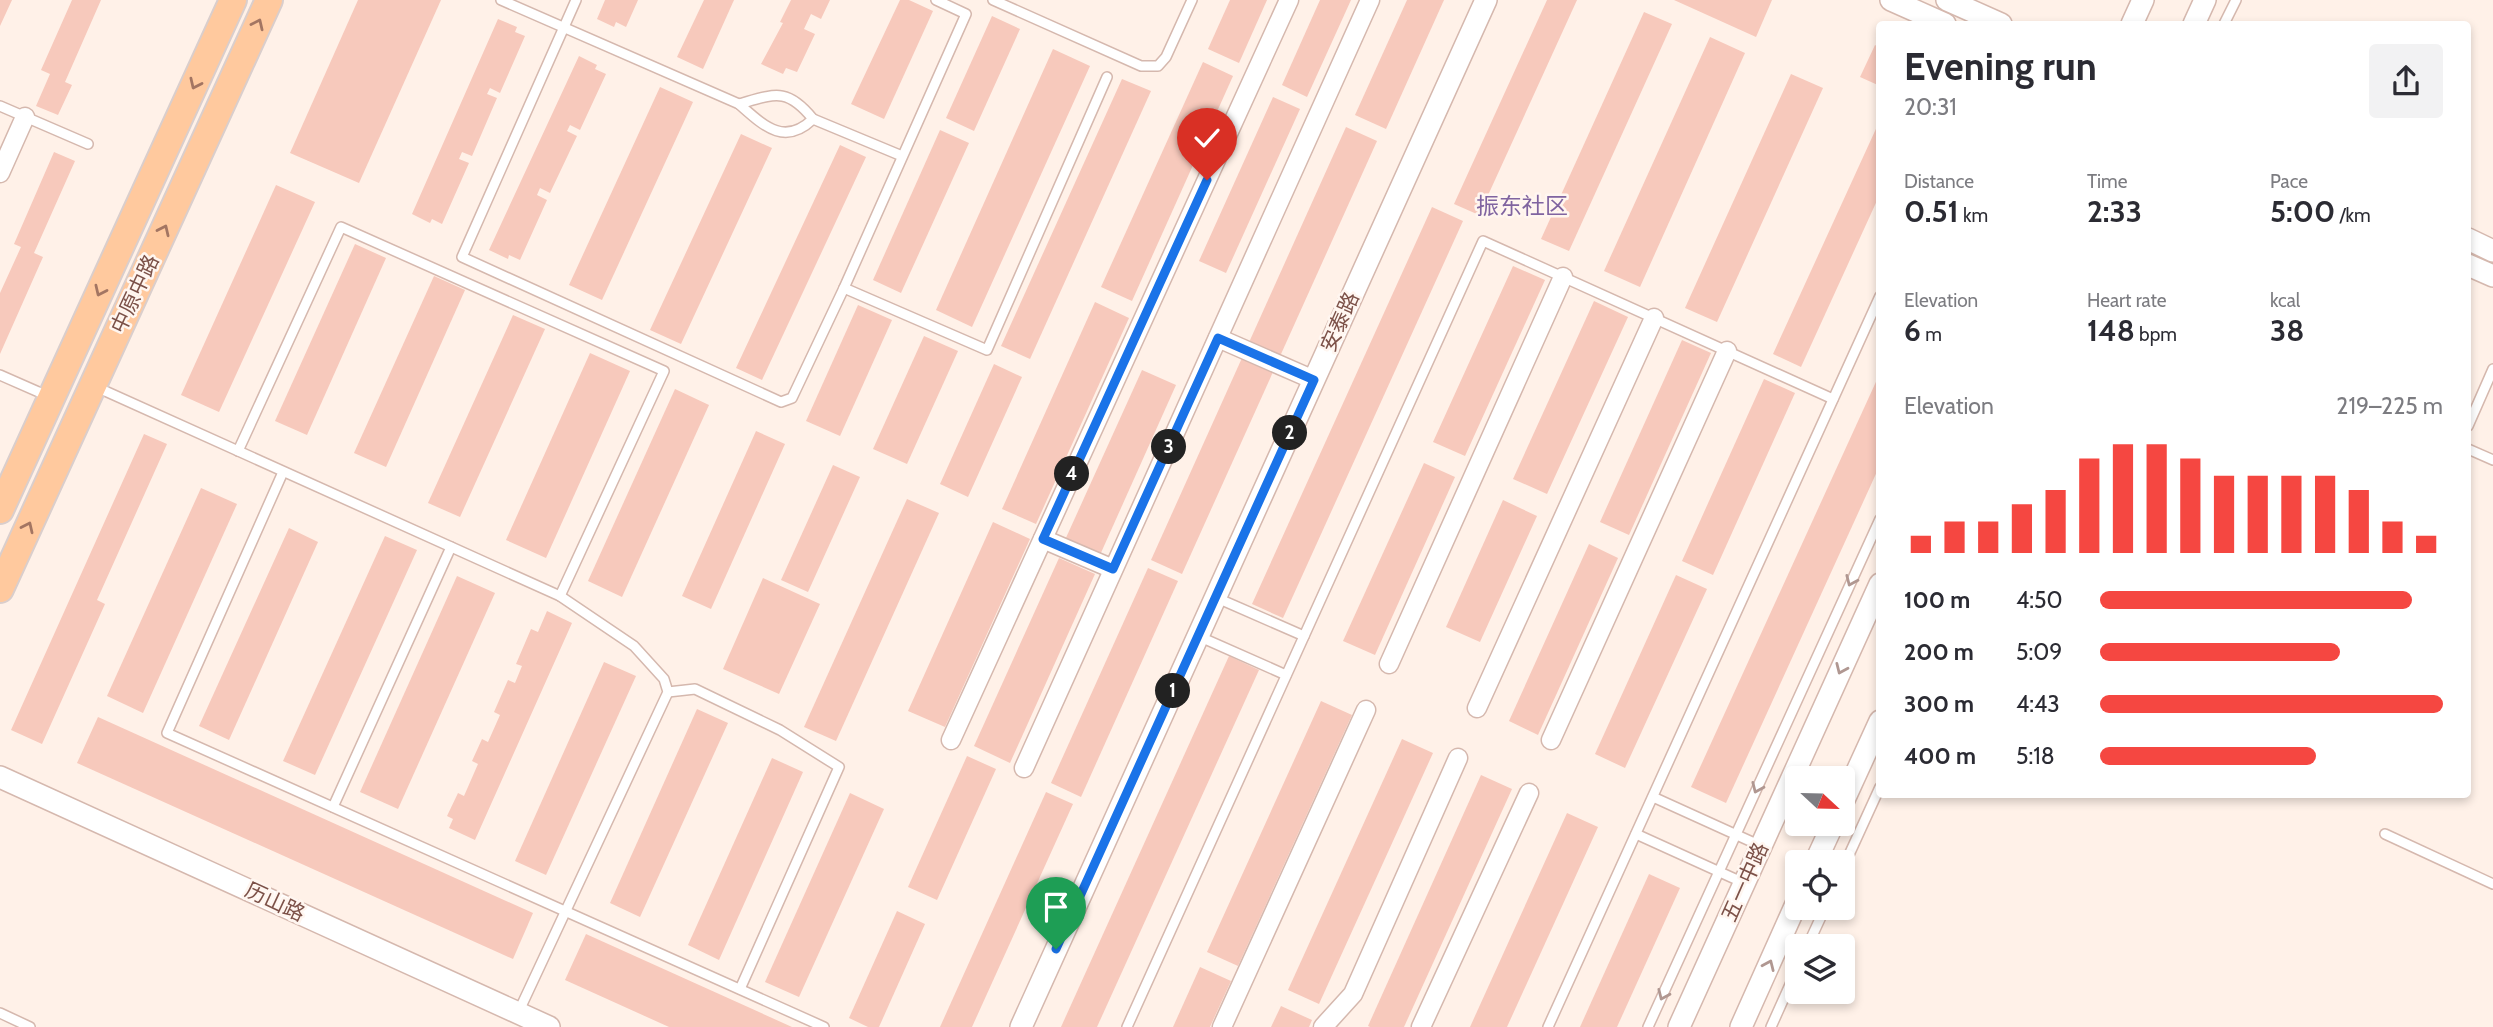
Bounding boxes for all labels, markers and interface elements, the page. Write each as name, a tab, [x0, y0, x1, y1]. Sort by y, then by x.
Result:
one-way arrow	[250, 18, 264, 31]
text: Evening run	[1904, 43, 2097, 90]
button: share	[2369, 44, 2443, 118]
one-way arrow	[189, 77, 203, 89]
text: 20:31	[1904, 93, 1957, 121]
pin	[1177, 108, 1237, 180]
icon: check	[1188, 119, 1226, 157]
text: Distance	[1904, 170, 1974, 193]
text: Time	[2087, 170, 2127, 193]
text: Pace	[2270, 170, 2308, 193]
district label: 振东社区	[1476, 192, 1568, 220]
text: 0.51	[1904, 193, 1959, 230]
text: 2:33	[2087, 193, 2142, 230]
text: 5:00	[2270, 193, 2335, 230]
text: km	[1959, 204, 1988, 227]
text: /km	[2335, 204, 2371, 227]
one-way arrow	[156, 225, 170, 238]
street label: 中原中路	[105, 250, 164, 337]
one-way arrow	[94, 284, 108, 296]
street label: 安泰路	[1315, 288, 1364, 356]
text: Elevation	[1904, 289, 1978, 312]
text: Heart rate	[2087, 289, 2167, 312]
text: kcal	[2270, 289, 2300, 312]
text: 6	[1904, 312, 1921, 349]
text: 148	[2087, 312, 2135, 349]
text: 38	[2270, 312, 2304, 349]
text: m	[1921, 323, 1942, 346]
text: bpm	[2135, 323, 2177, 346]
text: Elevation	[1904, 392, 1994, 420]
text: 219–225 m	[2336, 392, 2443, 420]
pin: 2	[1272, 416, 1308, 450]
text: 2	[1284, 421, 1295, 444]
pin: 3	[1152, 430, 1186, 464]
text: 3	[1163, 435, 1174, 458]
pin: 4	[1054, 456, 1090, 491]
text: 4	[1066, 462, 1077, 485]
one-way arrow	[20, 521, 34, 534]
one-way arrow	[1845, 574, 1859, 586]
text: 100 m	[1904, 586, 1970, 614]
text: 4:50	[2016, 586, 2063, 614]
text: 200 m	[1904, 638, 1974, 666]
text: 5:09	[2016, 638, 2062, 666]
one-way arrow	[1835, 662, 1849, 674]
pin: 1	[1156, 674, 1190, 708]
text: 1	[1169, 679, 1176, 702]
text: 300 m	[1904, 690, 1974, 718]
text: 4:43	[2016, 690, 2060, 718]
text: 400 m	[1904, 742, 1976, 770]
text: 5:18	[2016, 742, 2055, 770]
north arrow	[1785, 766, 1855, 836]
map controls	[1785, 766, 1855, 1004]
one-way arrow	[1751, 781, 1765, 793]
street label: 五一中路	[1716, 838, 1773, 925]
button: locate	[1785, 850, 1855, 920]
street label: 历山路	[241, 877, 309, 926]
pin	[1026, 877, 1086, 949]
icon: arrive	[1037, 888, 1075, 926]
button: layers	[1785, 934, 1855, 1004]
one-way arrow	[1761, 960, 1775, 972]
one-way arrow	[1657, 988, 1671, 1001]

